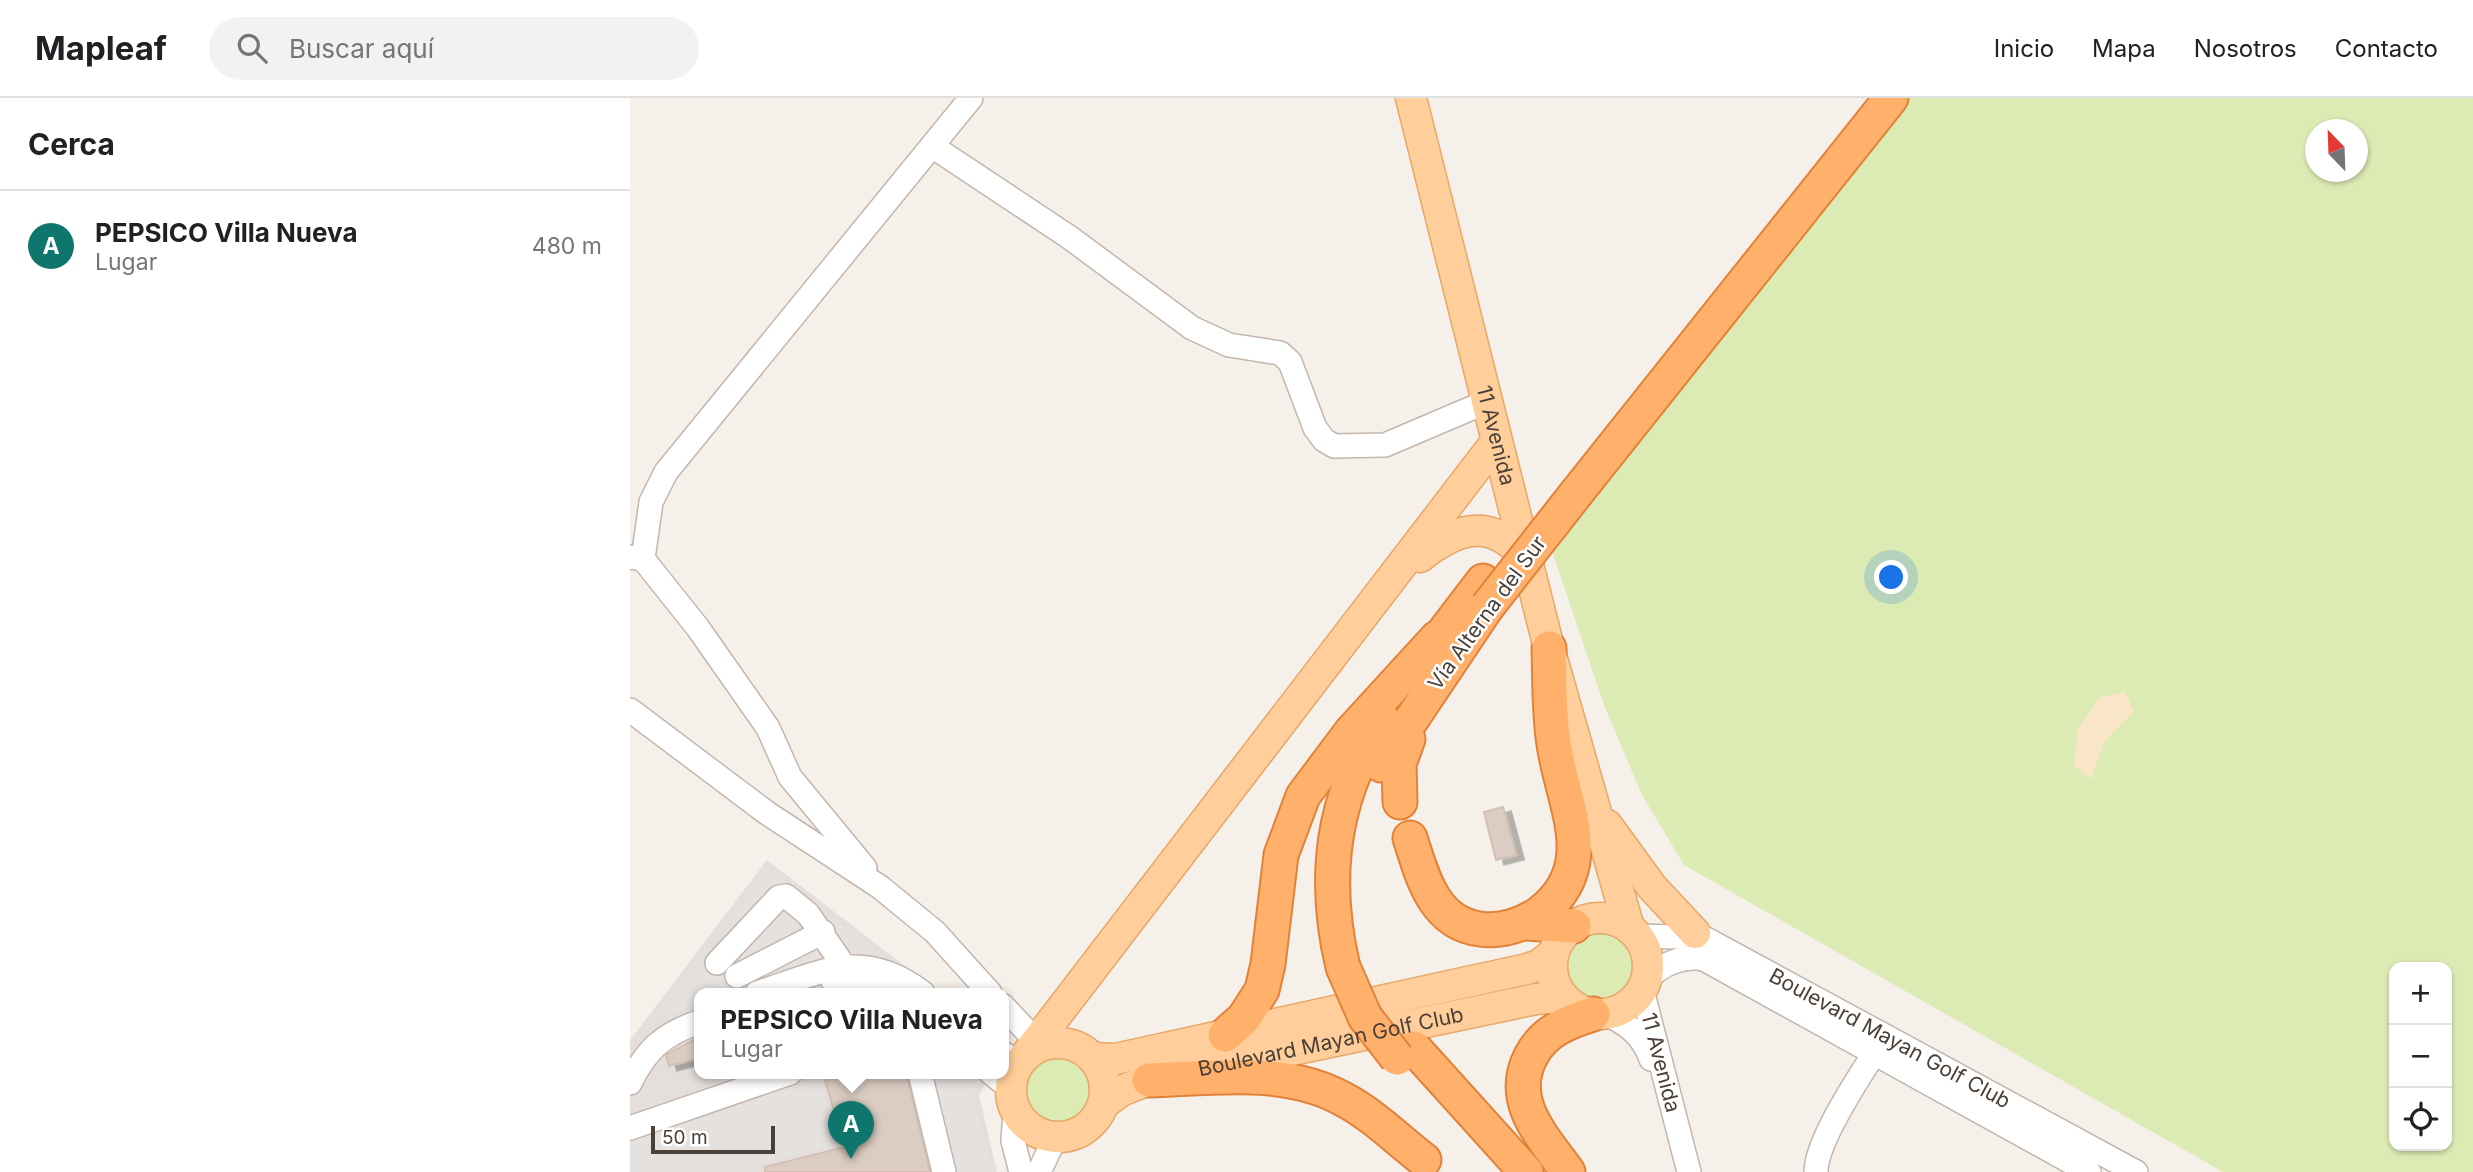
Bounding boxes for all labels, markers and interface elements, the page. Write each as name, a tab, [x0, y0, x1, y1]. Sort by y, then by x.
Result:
search box	[209, 17, 699, 80]
text: Mapleaf	[35, 28, 167, 68]
icon: search	[233, 29, 271, 67]
text: Buscar aquí	[289, 33, 434, 64]
text: Inicio	[1994, 34, 2054, 63]
text: Mapa	[2092, 34, 2156, 63]
text: Nosotros	[2194, 34, 2297, 63]
text: Contacto	[2335, 34, 2438, 63]
north arrow	[2305, 119, 2368, 182]
text: Cerca	[28, 126, 115, 162]
text: PEPSICO Villa Nueva	[95, 217, 358, 248]
text: A	[42, 232, 60, 260]
text: 480 m	[532, 232, 602, 260]
text: Lugar	[95, 248, 157, 276]
street label: 11 Avenida	[1472, 383, 1521, 488]
street label: Vía Alterna del Sur	[1422, 531, 1551, 695]
your location	[1874, 560, 1908, 594]
map controls	[2389, 962, 2452, 1151]
button: +	[2389, 962, 2452, 1025]
street label: Boulevard Mayan Golf Club	[1765, 963, 2015, 1114]
popup	[694, 988, 1009, 1079]
street label: Boulevard Mayan Golf Club	[1196, 1002, 1466, 1081]
text: PEPSICO Villa Nueva	[720, 1004, 983, 1035]
street label: 11 Avenida	[1636, 1010, 1686, 1115]
button: −	[2389, 1025, 2452, 1088]
text: Lugar	[720, 1035, 783, 1063]
button: locate	[2389, 1088, 2452, 1151]
pin: A	[828, 1101, 874, 1159]
scale bar	[651, 1123, 775, 1155]
text: 50 m	[662, 1126, 708, 1149]

